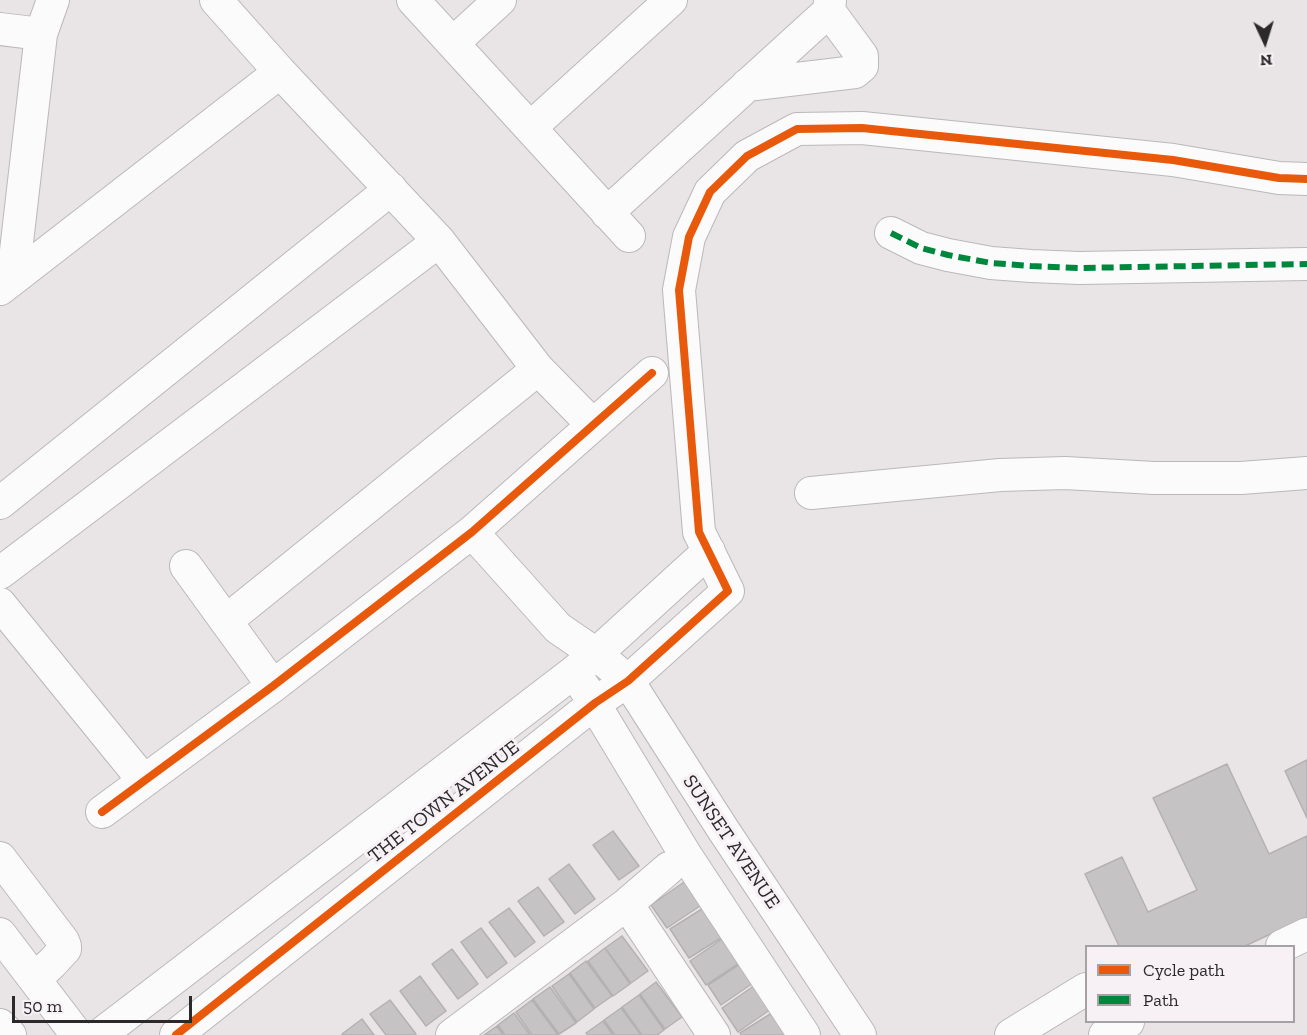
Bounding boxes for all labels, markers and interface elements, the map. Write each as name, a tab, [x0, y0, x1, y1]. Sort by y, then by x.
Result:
north arrow	[1235, 12, 1295, 72]
text: N	[1260, 51, 1273, 70]
street label: THE TOWN AVENUE	[364, 735, 524, 869]
street label: SUNSET AVENUE	[677, 770, 785, 914]
legend	[1085, 945, 1295, 1023]
text: Cycle path	[1143, 959, 1225, 981]
scale bar	[15, 984, 195, 1022]
text: Path	[1143, 989, 1179, 1011]
text: 50 m	[23, 995, 62, 1017]

